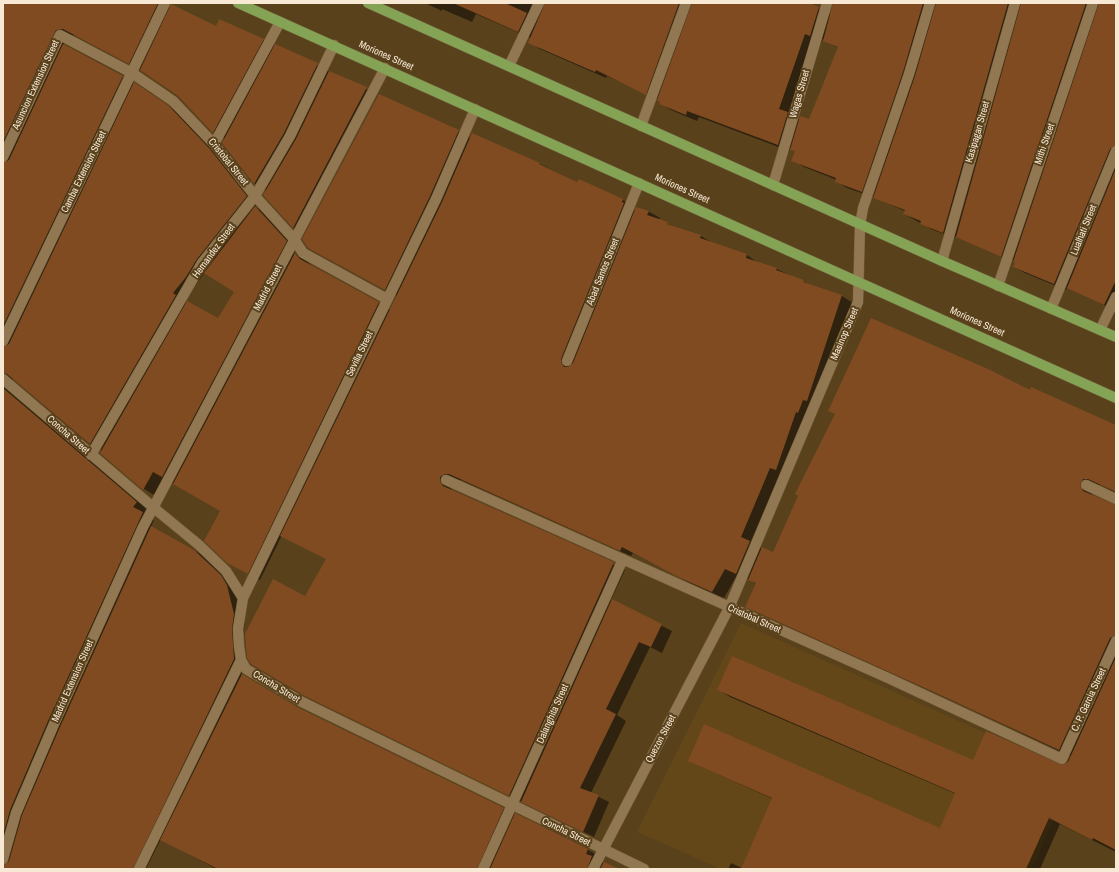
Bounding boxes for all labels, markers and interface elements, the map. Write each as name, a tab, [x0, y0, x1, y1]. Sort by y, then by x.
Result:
street label: Asuncion Extension Street	[10, 38, 62, 132]
street label: Moriones Street	[357, 39, 415, 73]
street label: Wagas Street	[787, 69, 813, 119]
street label: Kasipagan Street	[963, 100, 993, 164]
street label: Mithi Street	[1032, 122, 1058, 166]
street label: Camba Extension Street	[59, 129, 109, 215]
street label: Cristobal Street	[205, 136, 251, 188]
street label: Moriones Street	[653, 172, 711, 206]
street label: Lualhati Street	[1068, 203, 1100, 257]
street label: Hernandez Street	[190, 221, 238, 281]
street label: Abad Santos Street	[584, 237, 622, 307]
street label: Madrid Street	[251, 263, 285, 313]
street label: Moriones Street	[948, 305, 1006, 339]
street label: Masinop Street	[829, 306, 861, 362]
street label: Sevilla Street	[344, 329, 376, 379]
street label: Concha Street	[44, 413, 92, 457]
street label: Cristobal Street	[726, 602, 782, 636]
street label: Madrid Extension Street	[50, 638, 96, 724]
street label: C. P. Garcia Street	[1069, 667, 1109, 733]
street label: Concha Street	[250, 668, 302, 706]
street label: Dalanghita Street	[535, 682, 571, 746]
street label: Quezon Street	[643, 713, 679, 765]
street label: Concha Street	[540, 815, 592, 849]

